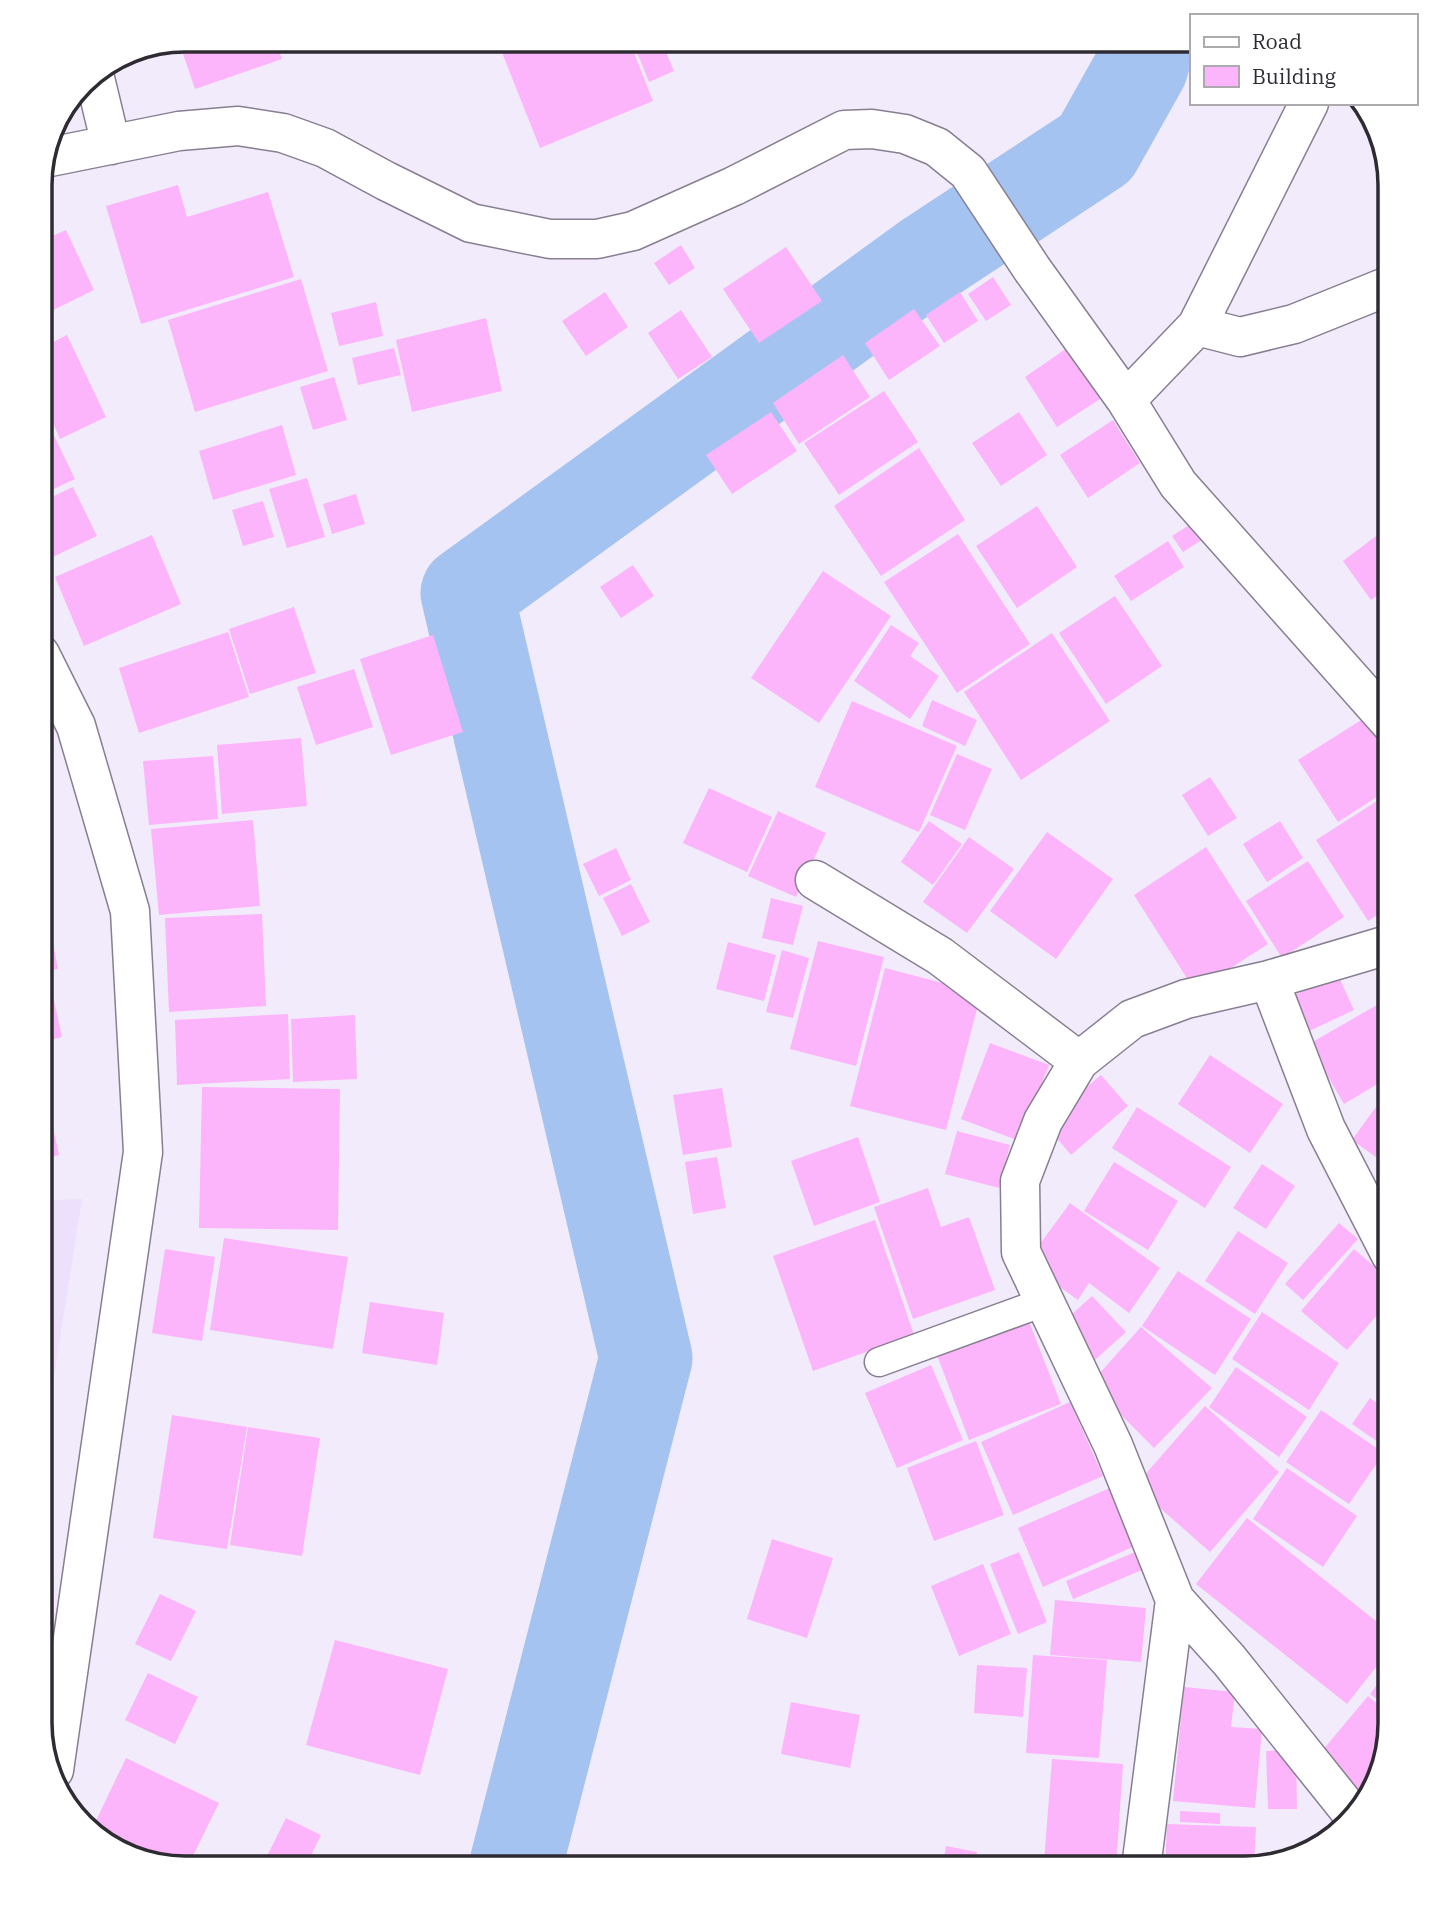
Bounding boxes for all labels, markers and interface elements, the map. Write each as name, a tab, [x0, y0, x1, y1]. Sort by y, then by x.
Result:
legend	[1190, 14, 1417, 105]
text: Road	[1252, 27, 1302, 55]
text: Building	[1252, 62, 1337, 90]

